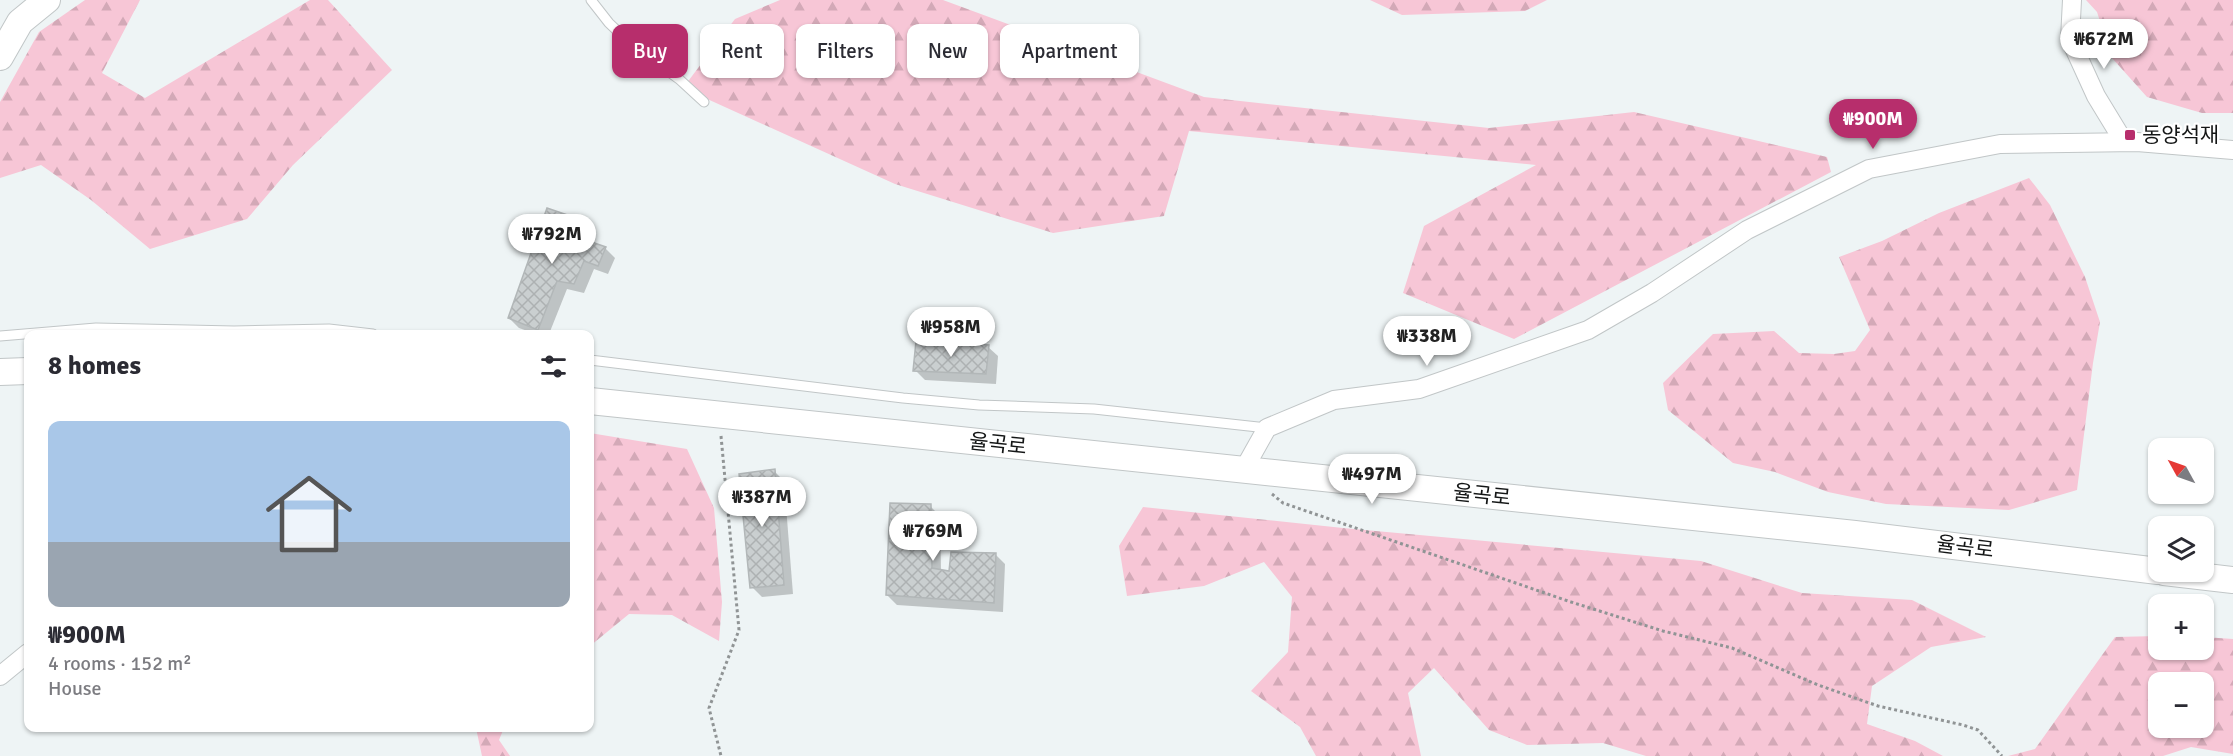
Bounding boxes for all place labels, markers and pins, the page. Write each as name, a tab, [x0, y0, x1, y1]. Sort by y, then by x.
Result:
pin: ₩672M	[2062, 19, 2146, 70]
pin: ₩900M	[1831, 99, 1915, 150]
place label: 동양석재	[2142, 122, 2219, 148]
marker: 동양석재	[2123, 128, 2137, 142]
pin: ₩792M	[510, 214, 594, 265]
pin: ₩958M	[909, 307, 993, 358]
pin: ₩338M	[1385, 316, 1469, 367]
pin: ₩497M	[1330, 454, 1414, 505]
pin: ₩387M	[720, 477, 804, 528]
pin: ₩769M	[891, 511, 975, 562]

